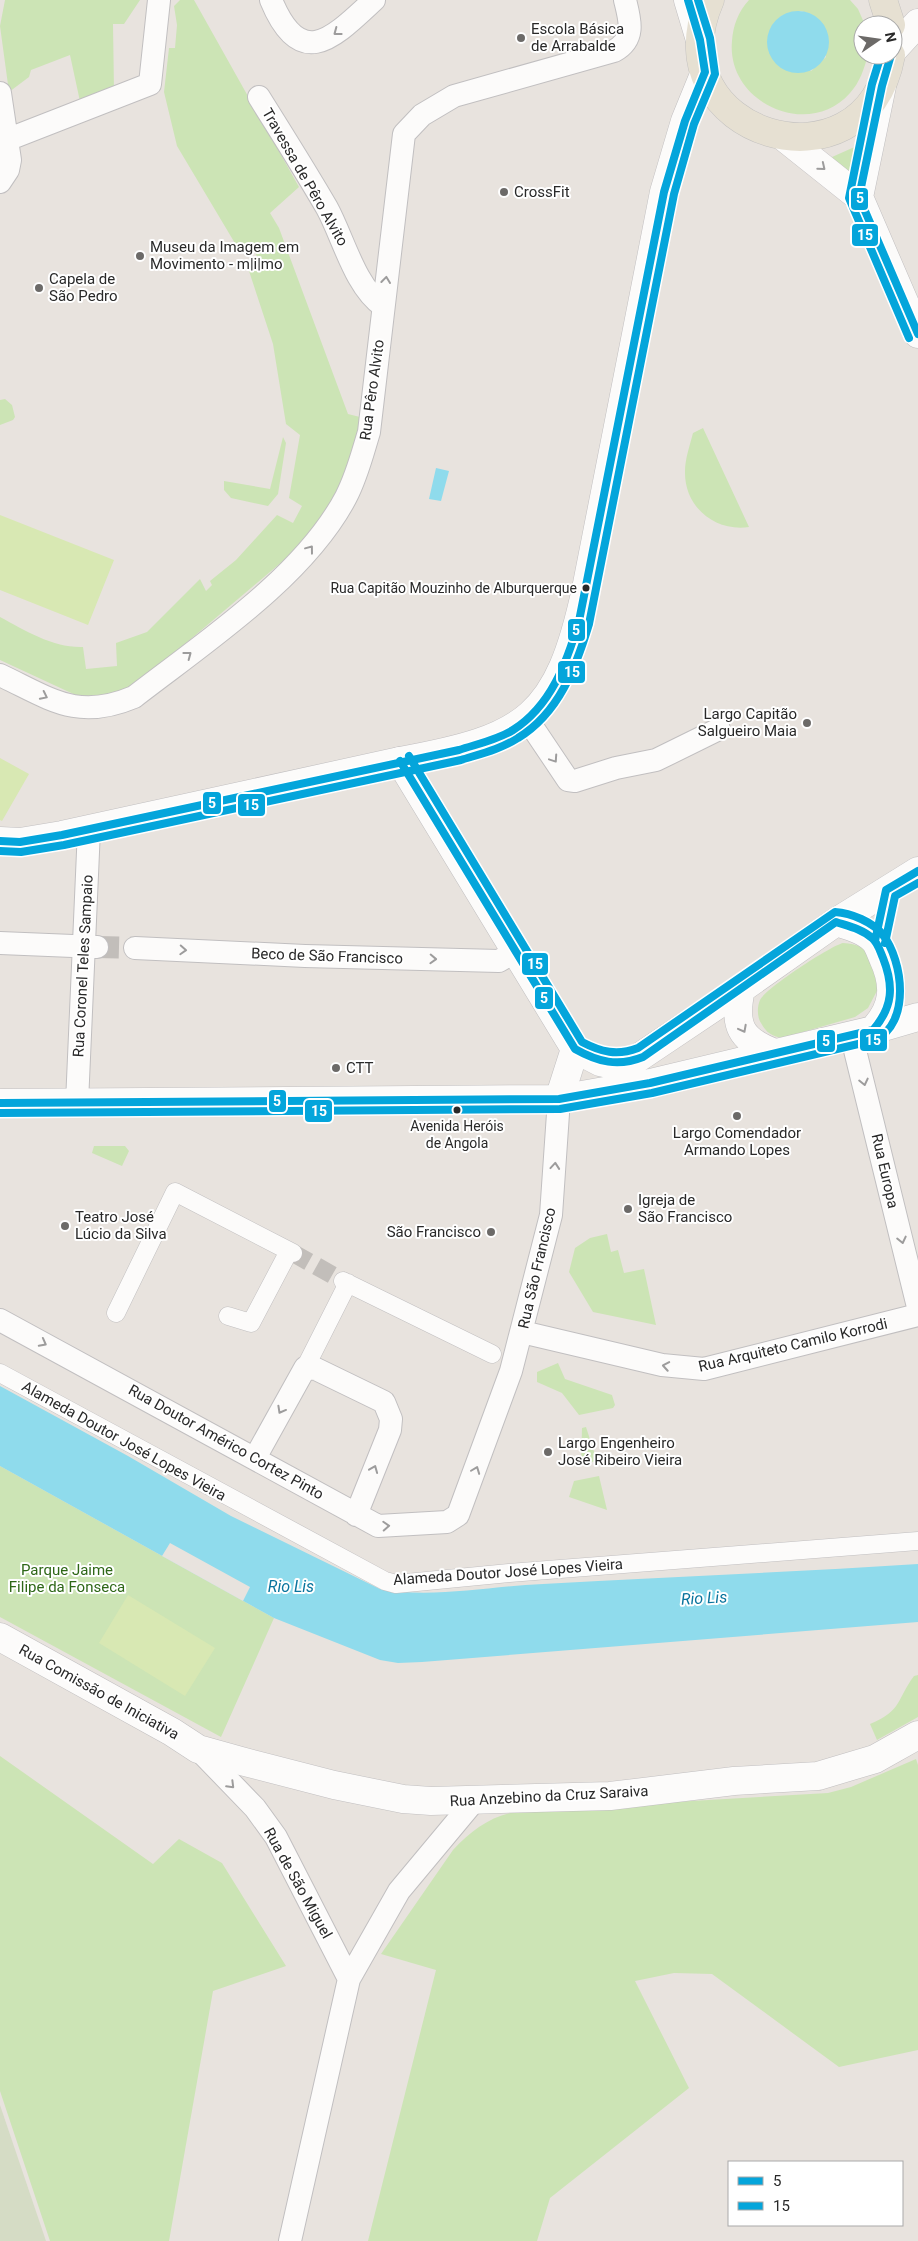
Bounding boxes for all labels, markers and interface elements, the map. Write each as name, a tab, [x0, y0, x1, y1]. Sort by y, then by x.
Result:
north arrow	[853, 15, 903, 65]
place label: Escola Básica de Arrabalde	[531, 20, 624, 55]
one-way arrow	[333, 26, 343, 35]
text: N	[882, 30, 900, 44]
marker: Escola Básica de Arrabalde	[515, 32, 527, 44]
street label: Travessa de Pêro Alvito	[258, 105, 352, 249]
one-way arrow	[816, 162, 825, 170]
place label: CrossFit	[514, 183, 570, 201]
marker: CrossFit	[498, 186, 510, 198]
line badge: 5	[850, 187, 869, 211]
text: 5	[856, 190, 864, 206]
line badge: 15	[851, 223, 879, 247]
text: 15	[857, 227, 873, 243]
place label: Museu da Imagem em Movimento - m|i|mo	[150, 238, 299, 273]
marker: Museu da Imagem em Movimento - m|i|mo	[134, 250, 146, 262]
place label: Capela de São Pedro	[49, 270, 118, 305]
one-way arrow	[380, 276, 391, 284]
marker: Capela de São Pedro	[33, 282, 45, 294]
street label: Rua Pêro Alvito	[356, 338, 388, 442]
one-way arrow	[305, 546, 313, 555]
place label: Rua Capitão Mouzinho de Alburquerque	[330, 580, 577, 596]
marker: Rua Capitão Mouzinho de Alburquerque	[581, 583, 591, 593]
line badge: 5	[567, 618, 586, 642]
text: 5	[572, 622, 580, 638]
one-way arrow	[182, 653, 191, 661]
line badge: 15	[557, 660, 586, 684]
text: 15	[564, 664, 580, 680]
one-way arrow	[39, 690, 48, 700]
place label: Largo Capitão Salgueiro Maia	[698, 705, 797, 740]
marker: Largo Capitão Salgueiro Maia	[801, 717, 813, 729]
one-way arrow	[548, 754, 557, 763]
line badge: 5	[202, 791, 222, 815]
line badge: 15	[237, 793, 266, 817]
text: 5	[208, 795, 216, 811]
text: 15	[243, 797, 259, 813]
street label: Rua Coronel Teles Sampaio	[69, 874, 97, 1058]
street label: Beco de São Francisco	[251, 944, 403, 968]
one-way arrow	[180, 945, 188, 956]
line badge: 15	[521, 952, 549, 976]
one-way arrow	[429, 954, 437, 965]
text: 15	[527, 956, 543, 972]
line badge: 5	[534, 986, 554, 1010]
text: 5	[540, 990, 548, 1006]
one-way arrow	[737, 1024, 747, 1033]
line badge: 15	[859, 1028, 888, 1052]
line badge: 5	[816, 1029, 836, 1053]
text: 15	[865, 1032, 881, 1048]
text: 5	[822, 1033, 830, 1049]
place label: CTT	[346, 1059, 374, 1077]
marker: CTT	[330, 1062, 342, 1074]
one-way arrow	[858, 1077, 869, 1086]
line badge: 5	[268, 1089, 287, 1113]
text: 5	[273, 1093, 281, 1109]
line badge: 15	[304, 1099, 333, 1123]
text: 15	[311, 1103, 327, 1119]
marker: Avenida Heróis de Angola	[452, 1105, 462, 1115]
marker: Largo Comendador Armando Lopes	[731, 1110, 743, 1122]
place label: Avenida Heróis de Angola	[410, 1118, 504, 1151]
place label: Largo Comendador Armando Lopes	[673, 1124, 801, 1159]
street label: Rua Europa	[868, 1132, 902, 1210]
one-way arrow	[549, 1162, 560, 1170]
place label: Igreja de São Francisco	[638, 1191, 732, 1226]
marker: Igreja de São Francisco	[622, 1203, 634, 1215]
street label: Rua São Francisco	[514, 1206, 560, 1330]
place label: Teatro José Lúcio da Silva	[75, 1208, 167, 1243]
marker: Teatro José Lúcio da Silva	[59, 1220, 71, 1232]
place label: São Francisco	[387, 1223, 481, 1241]
marker: São Francisco	[485, 1226, 497, 1238]
one-way arrow	[896, 1235, 907, 1244]
street label: Rua Arquiteto Camilo Korrodi	[697, 1314, 889, 1376]
one-way arrow	[38, 1337, 47, 1347]
one-way arrow	[662, 1361, 671, 1371]
street label: Alameda Doutor José Lopes Vieira	[19, 1377, 229, 1505]
street label: Rua Doutor Américo Cortez Pinto	[125, 1381, 327, 1503]
one-way arrow	[277, 1405, 287, 1414]
place label: Largo Engenheiro José Ribeiro Vieira	[558, 1434, 682, 1469]
marker: Largo Engenheiro José Ribeiro Vieira	[542, 1446, 554, 1458]
one-way arrow	[369, 1466, 379, 1474]
one-way arrow	[470, 1466, 480, 1474]
one-way arrow	[382, 1520, 390, 1531]
street label: Alameda Doutor José Lopes Vieira	[393, 1555, 623, 1589]
park label: Parque Jaime Filipe da Fonseca	[9, 1561, 125, 1596]
water label: Rio Lis	[268, 1577, 314, 1596]
water label: Rio Lis	[680, 1587, 728, 1609]
street label: Rua Comissão de Iniciativa	[16, 1640, 182, 1744]
one-way arrow	[225, 1779, 234, 1788]
street label: Rua Anzebino da Cruz Saraiva	[449, 1782, 649, 1810]
street label: Rua de São Miguel	[260, 1824, 336, 1942]
legend	[728, 2161, 903, 2226]
text: 5	[773, 2172, 781, 2190]
text: 15	[773, 2197, 790, 2215]

